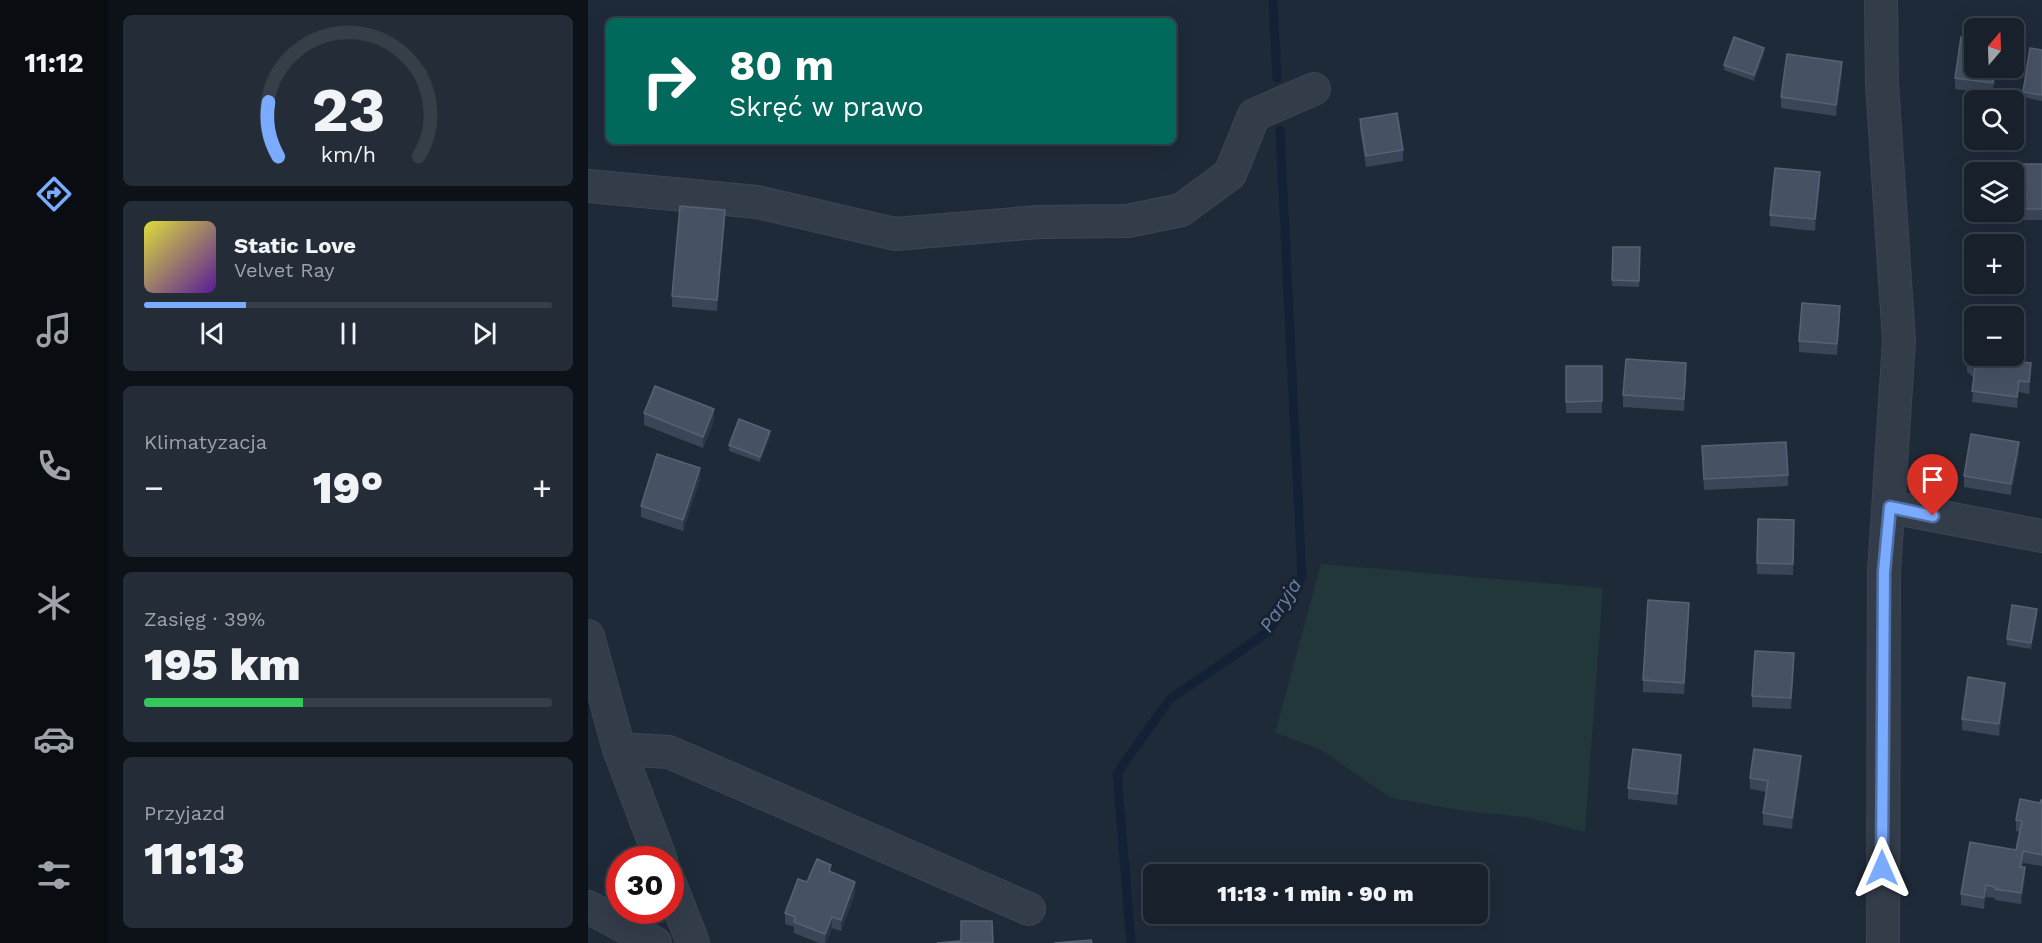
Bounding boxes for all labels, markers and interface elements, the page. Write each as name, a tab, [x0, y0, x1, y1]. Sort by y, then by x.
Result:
north arrow	[1964, 18, 2024, 78]
map controls	[1964, 18, 2024, 366]
text: 80 m	[729, 41, 834, 90]
icon: right	[630, 42, 708, 120]
text: 11:12	[24, 47, 84, 79]
text: 23	[311, 73, 385, 146]
button: search	[1964, 90, 2024, 150]
text: Skręć w prawo	[729, 91, 924, 123]
text: km/h	[320, 143, 376, 168]
button: layers	[1964, 162, 2024, 222]
icon: directions	[33, 173, 75, 215]
text: Static Love	[234, 233, 356, 258]
button: +	[1964, 234, 2024, 294]
text: Velvet Ray	[234, 258, 335, 282]
button: −	[1964, 306, 2024, 366]
icon: music	[33, 309, 75, 351]
icon: previous	[196, 317, 229, 350]
icon: pause	[332, 317, 365, 350]
icon: next	[468, 317, 501, 350]
text: Klimatyzacja	[144, 430, 267, 454]
icon: phone	[33, 445, 75, 487]
pin	[1907, 454, 1958, 516]
text: 19°	[313, 461, 383, 514]
icon: arrive	[1916, 463, 1949, 496]
text: −	[144, 468, 164, 507]
text: +	[532, 468, 552, 507]
water label: Paryja	[1254, 573, 1306, 637]
icon: climate	[33, 582, 75, 624]
text: Zasięg · 39%	[144, 607, 265, 631]
text: 195 km	[144, 638, 301, 691]
icon: car	[33, 718, 75, 760]
text: Przyjazd	[144, 801, 225, 825]
text: 11:13	[144, 832, 245, 885]
position arrow	[1850, 836, 1914, 900]
speed limit sign: 30	[606, 846, 684, 924]
icon: filters	[33, 854, 75, 896]
text: 11:13 · 1 min · 90 m	[1217, 881, 1414, 906]

